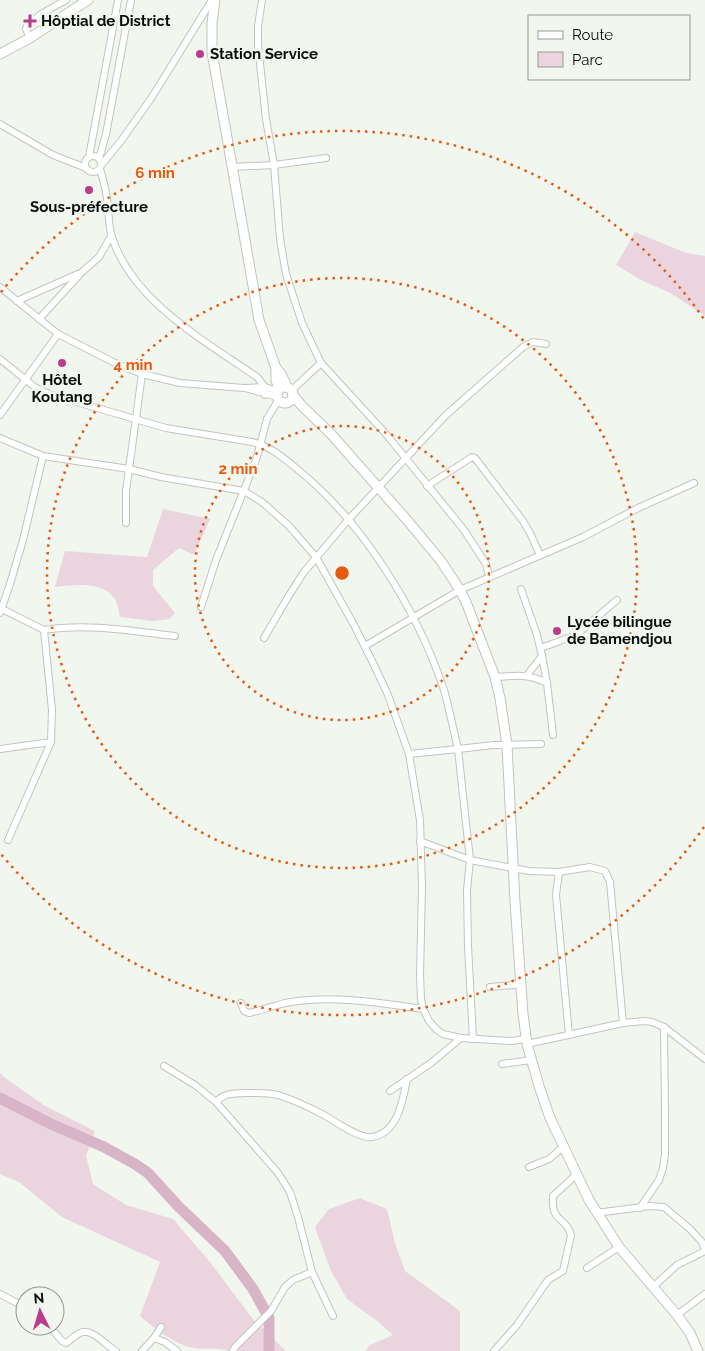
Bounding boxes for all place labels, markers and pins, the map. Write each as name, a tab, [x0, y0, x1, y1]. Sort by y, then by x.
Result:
place label: Hôptial de District	[41, 12, 171, 30]
marker: Hôptial de District	[23, 14, 37, 28]
place label: Station Service	[210, 45, 318, 63]
marker: Station Service	[194, 48, 206, 60]
marker: Sous-préfecture	[83, 184, 95, 196]
place label: Sous-préfecture	[30, 198, 148, 216]
marker: Hôtel Koutang	[56, 357, 68, 369]
place label: Hôtel Koutang	[32, 371, 92, 406]
centre of rings	[333, 564, 351, 582]
place label: Lycée bilingue de Bamendjou	[567, 613, 672, 648]
marker: Lycée bilingue de Bamendjou	[551, 625, 563, 637]

